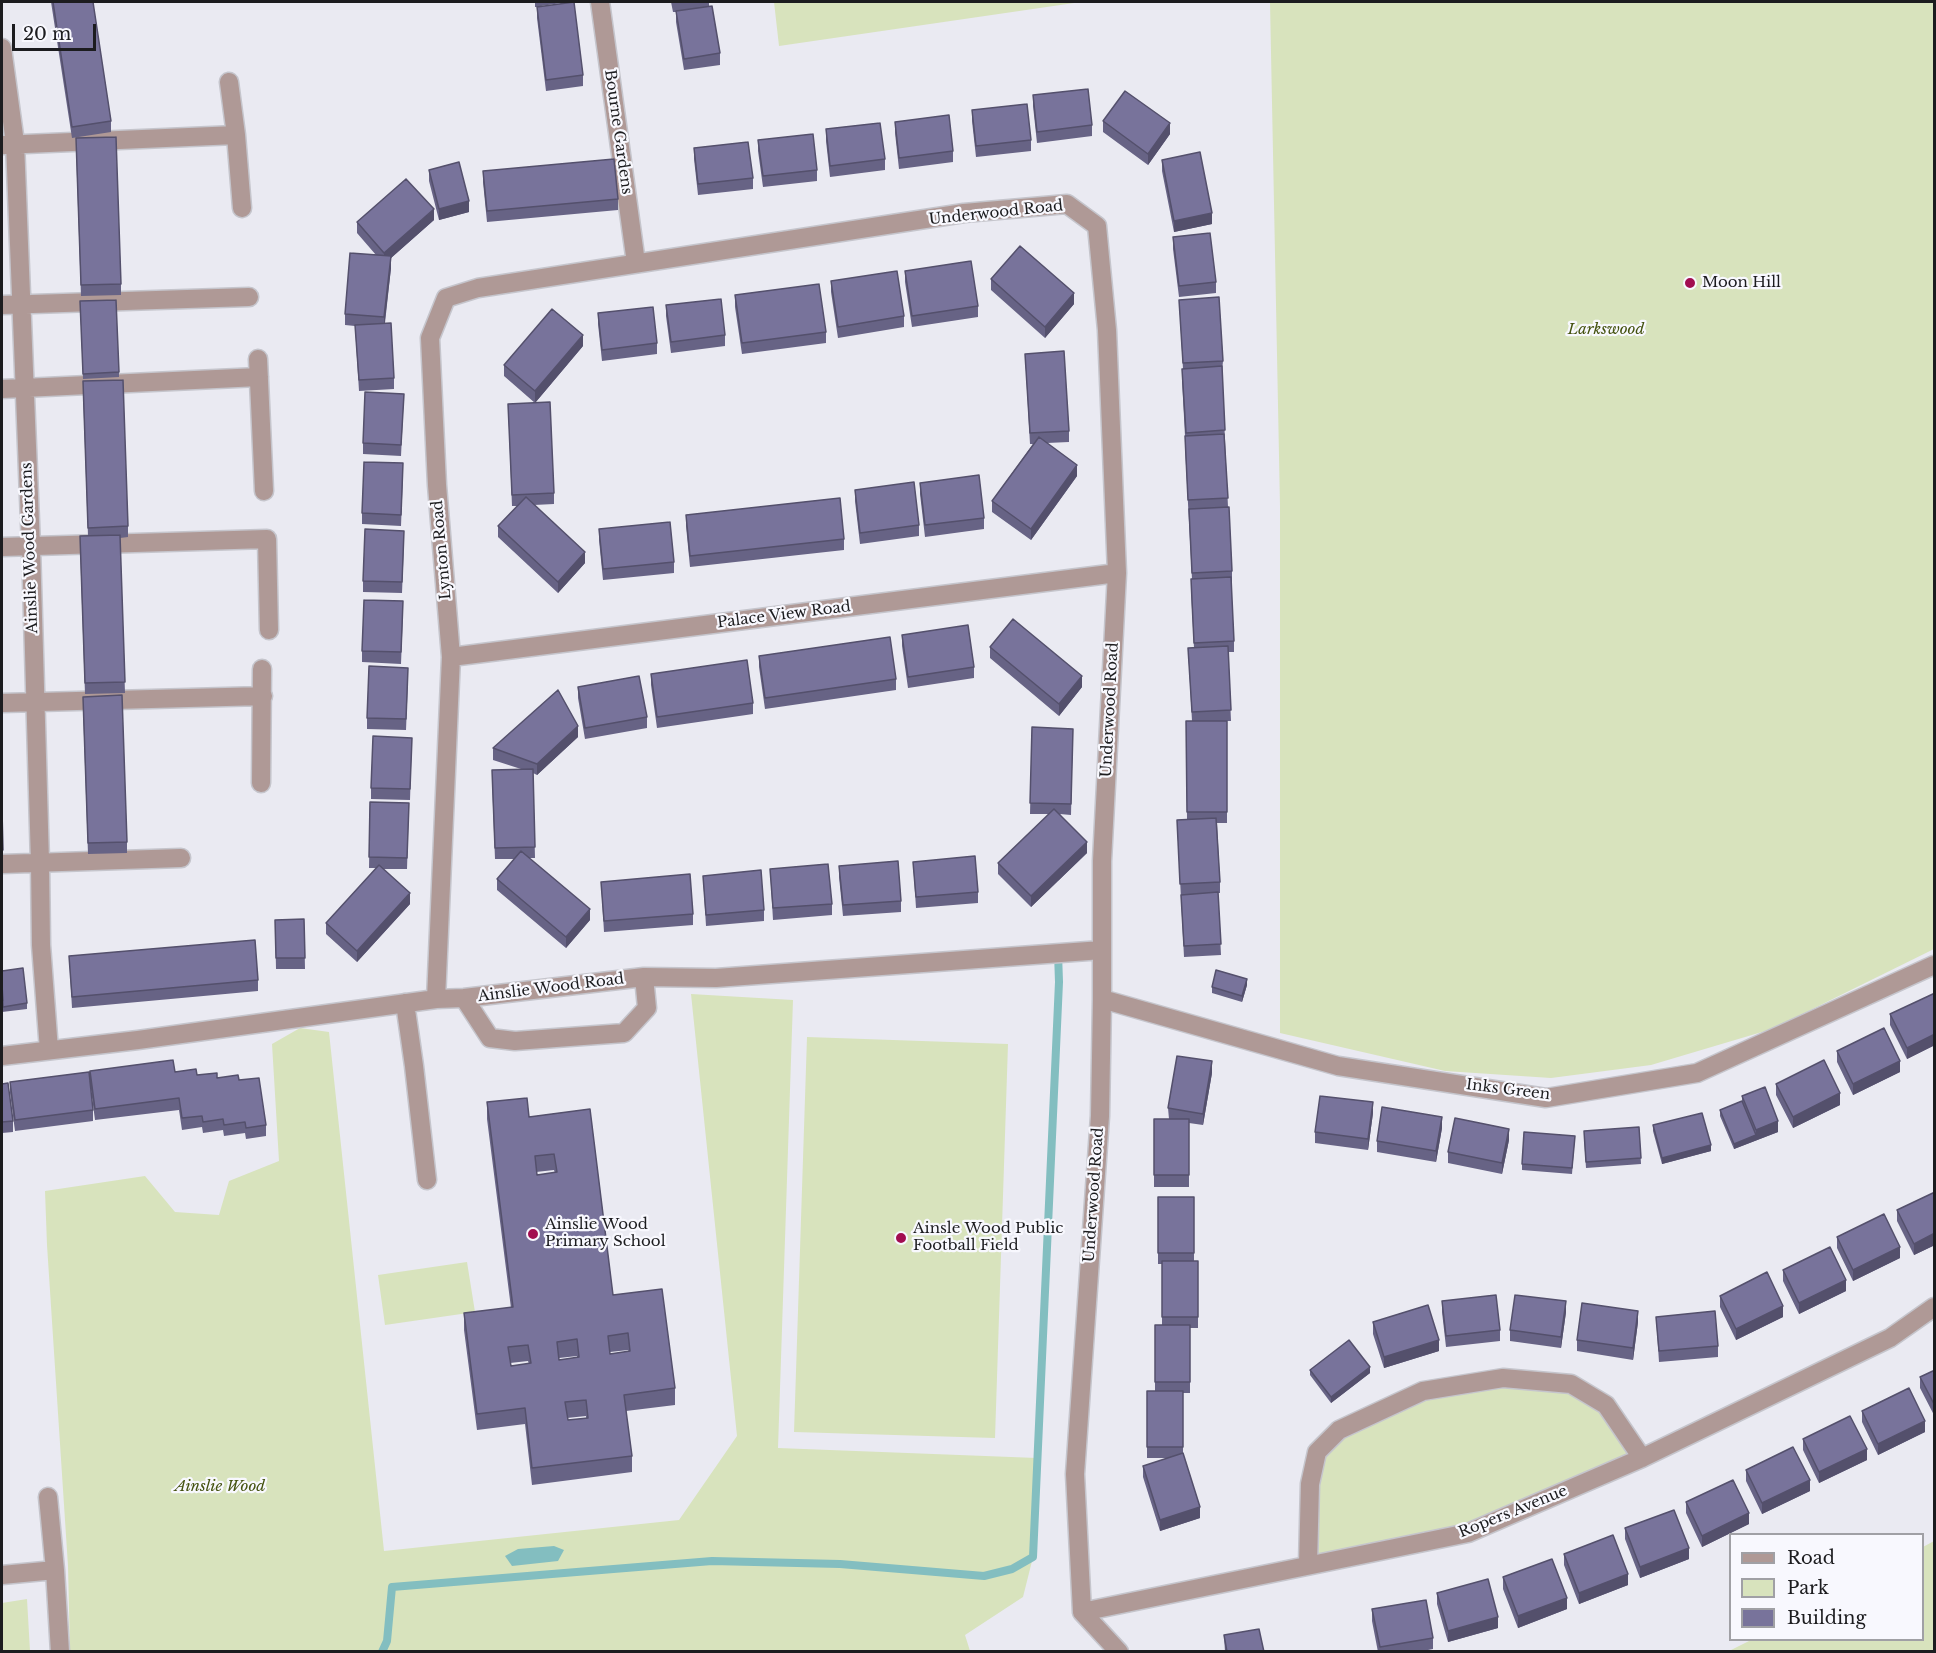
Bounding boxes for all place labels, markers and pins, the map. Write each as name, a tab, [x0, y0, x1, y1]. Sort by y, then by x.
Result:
place label: Moon Hill	[1702, 274, 1781, 292]
marker: Moon Hill	[1683, 276, 1697, 290]
place label: Ainslie Wood Primary School	[545, 1216, 666, 1251]
place label: Ainsle Wood Public Football Field	[913, 1220, 1063, 1255]
marker: Ainslie Wood Primary School	[526, 1227, 540, 1241]
marker: Ainsle Wood Public Football Field	[894, 1231, 908, 1245]

